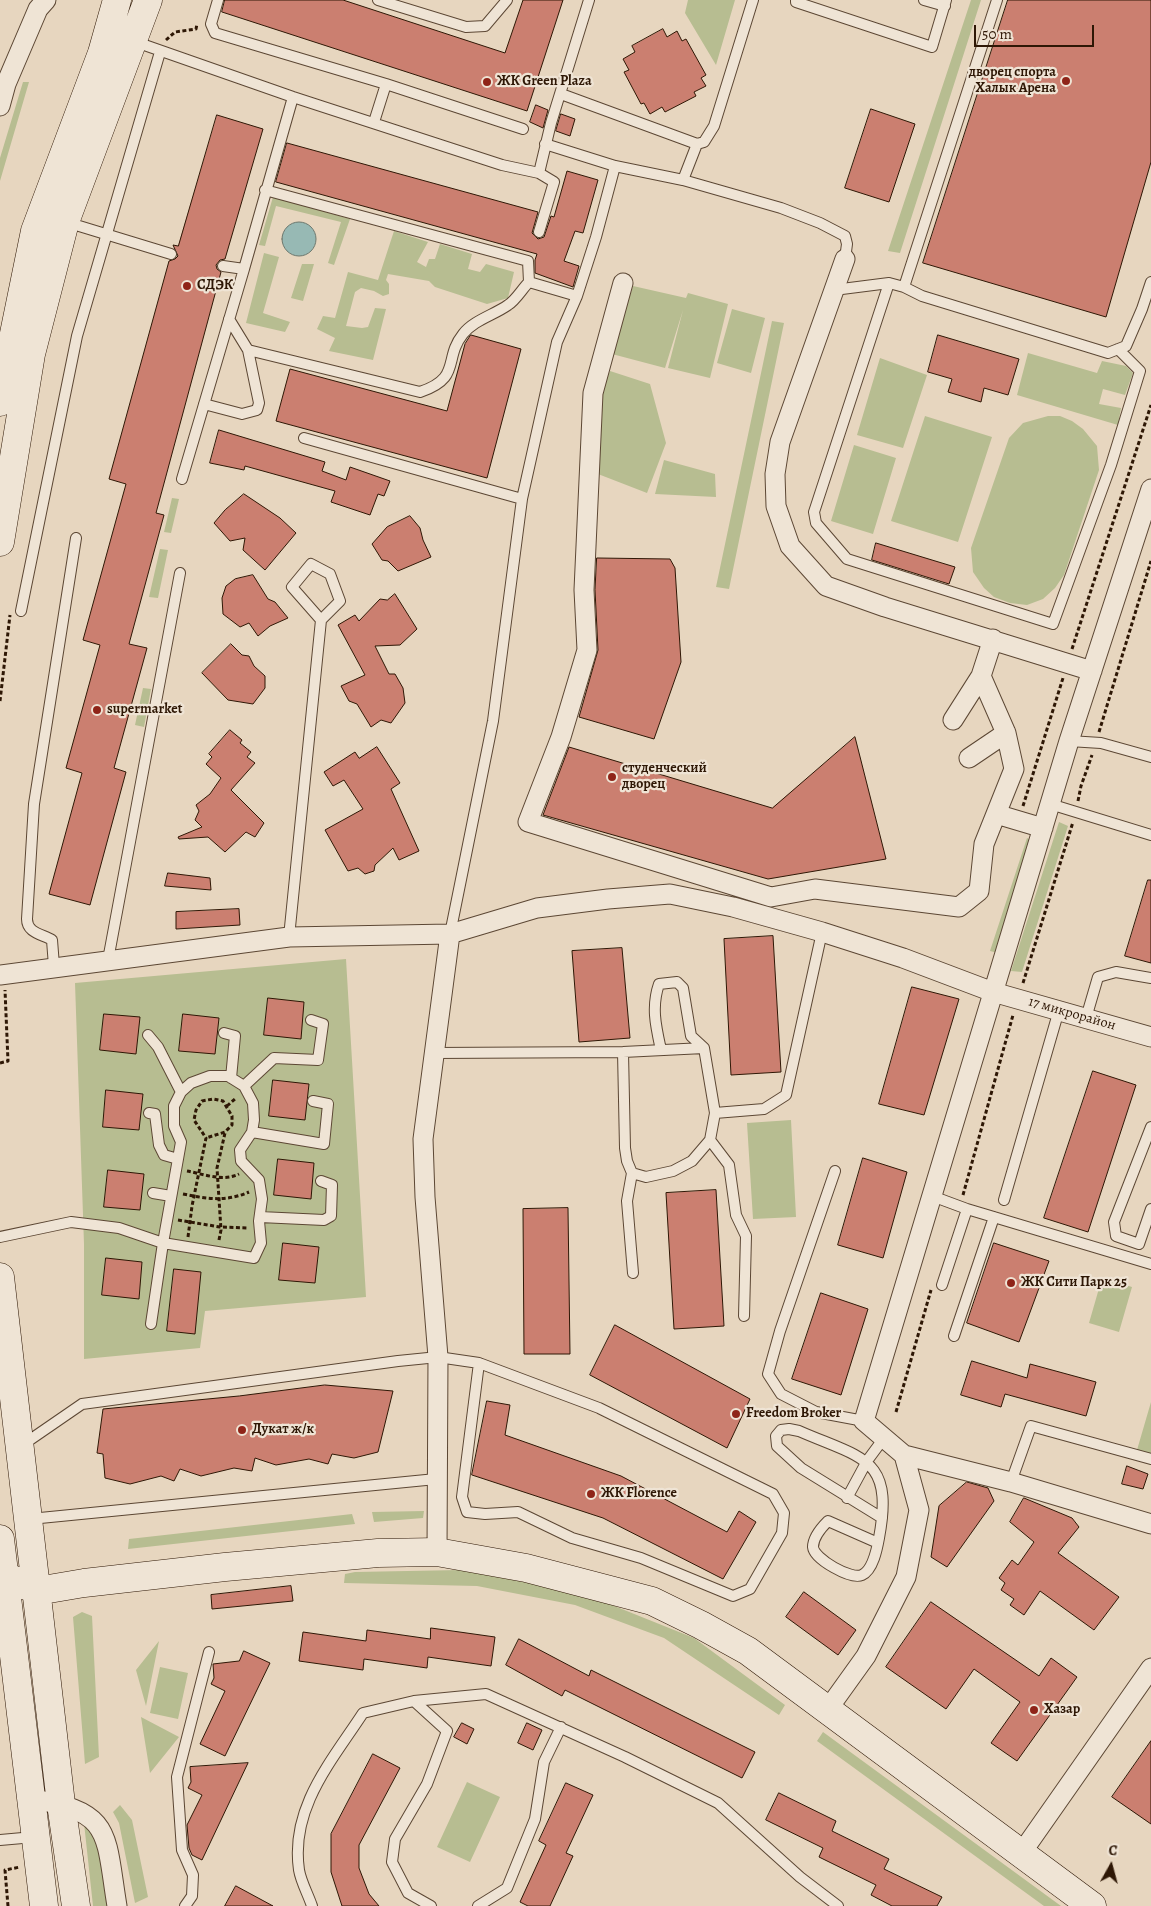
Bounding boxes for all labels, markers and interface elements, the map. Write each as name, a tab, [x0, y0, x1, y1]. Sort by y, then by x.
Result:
scale bar	[976, 15, 1096, 47]
text: 50 m	[982, 24, 1012, 44]
place label: дворец спорта Халык Арена	[969, 65, 1056, 98]
place label: ЖК Green Plaza	[497, 74, 592, 90]
marker: дворец спорта Халык Арена	[1060, 75, 1072, 87]
marker: ЖК Green Plaza	[481, 76, 493, 88]
place label: СДЭК	[197, 278, 233, 294]
marker: СДЭК	[181, 280, 193, 292]
place label: supermarket	[107, 702, 182, 718]
marker: supermarket	[91, 704, 103, 716]
place label: студенческий дворец	[622, 761, 707, 794]
marker: студенческий дворец	[606, 771, 618, 783]
street label: 17 микрорайон	[1026, 994, 1118, 1034]
place label: ЖК Сити Парк 25	[1021, 1275, 1127, 1291]
marker: ЖК Сити Парк 25	[1005, 1277, 1017, 1289]
place label: Freedom Broker	[746, 1406, 841, 1422]
marker: Freedom Broker	[730, 1408, 742, 1420]
place label: Дукат ж/к	[252, 1422, 314, 1438]
marker: Дукат ж/к	[236, 1424, 248, 1436]
place label: ЖК Florence	[601, 1486, 677, 1502]
marker: ЖК Florence	[585, 1488, 597, 1500]
place label: Хазар	[1044, 1702, 1080, 1718]
marker: Хазар	[1028, 1704, 1040, 1716]
north arrow	[1086, 1841, 1136, 1891]
text: С	[1107, 1841, 1118, 1861]

